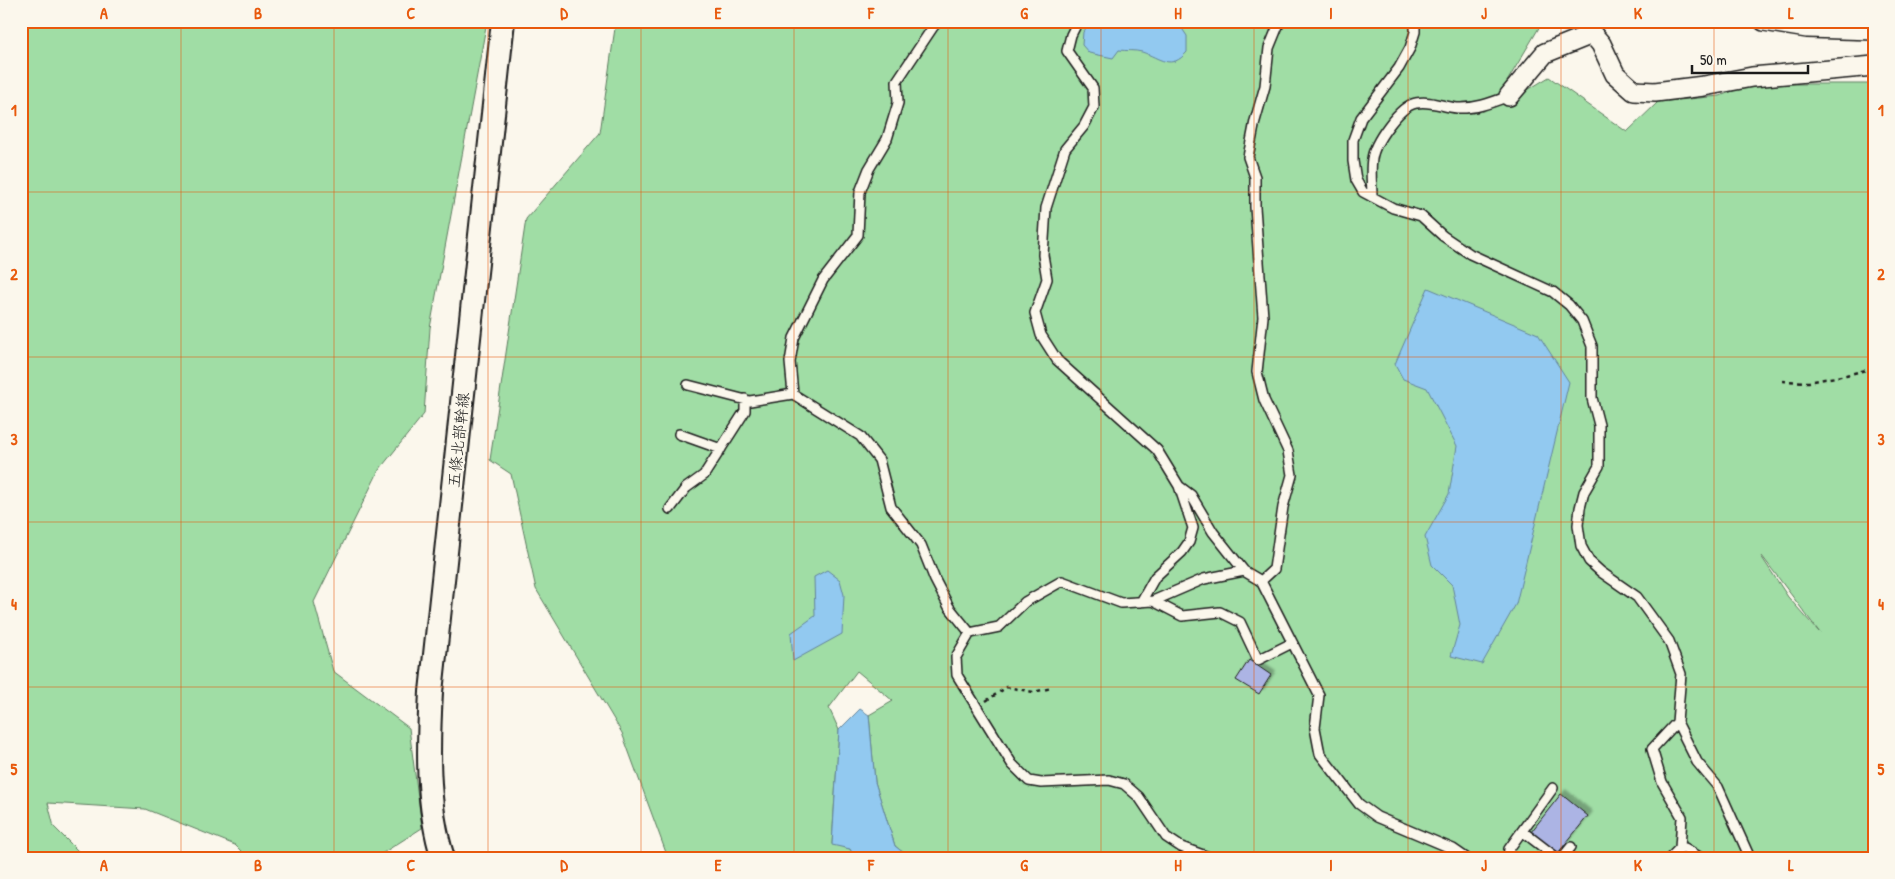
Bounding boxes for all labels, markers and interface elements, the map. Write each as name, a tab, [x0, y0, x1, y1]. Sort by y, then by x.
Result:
text: A	[100, 2, 108, 24]
text: B	[254, 2, 262, 24]
text: C	[407, 2, 416, 24]
text: D	[560, 2, 568, 24]
text: E	[714, 2, 722, 24]
text: F	[867, 2, 875, 24]
text: G	[1020, 2, 1028, 24]
text: H	[1174, 2, 1182, 24]
text: I	[1329, 2, 1333, 24]
text: J	[1481, 2, 1487, 24]
text: K	[1634, 2, 1643, 24]
text: L	[1788, 2, 1794, 24]
scale bar	[1692, 42, 1809, 74]
text: 50 m	[1700, 49, 1727, 70]
text: 1	[11, 99, 17, 121]
text: 1	[1878, 99, 1884, 121]
text: 2	[10, 263, 18, 285]
text: 2	[1877, 263, 1885, 285]
street label: 五條北部幹線	[442, 391, 474, 489]
text: 3	[10, 428, 18, 450]
text: 3	[1877, 428, 1885, 450]
text: 4	[11, 593, 17, 615]
text: 4	[1878, 593, 1884, 615]
text: 5	[11, 758, 18, 780]
text: 5	[1878, 758, 1885, 780]
text: A	[100, 854, 108, 876]
text: B	[254, 854, 262, 876]
text: C	[407, 854, 416, 876]
text: D	[560, 854, 568, 876]
text: E	[714, 854, 722, 876]
text: F	[867, 854, 875, 876]
text: G	[1020, 854, 1028, 876]
text: H	[1174, 854, 1182, 876]
text: I	[1329, 854, 1333, 876]
text: J	[1481, 854, 1487, 876]
text: K	[1634, 854, 1643, 876]
text: L	[1788, 854, 1794, 876]

